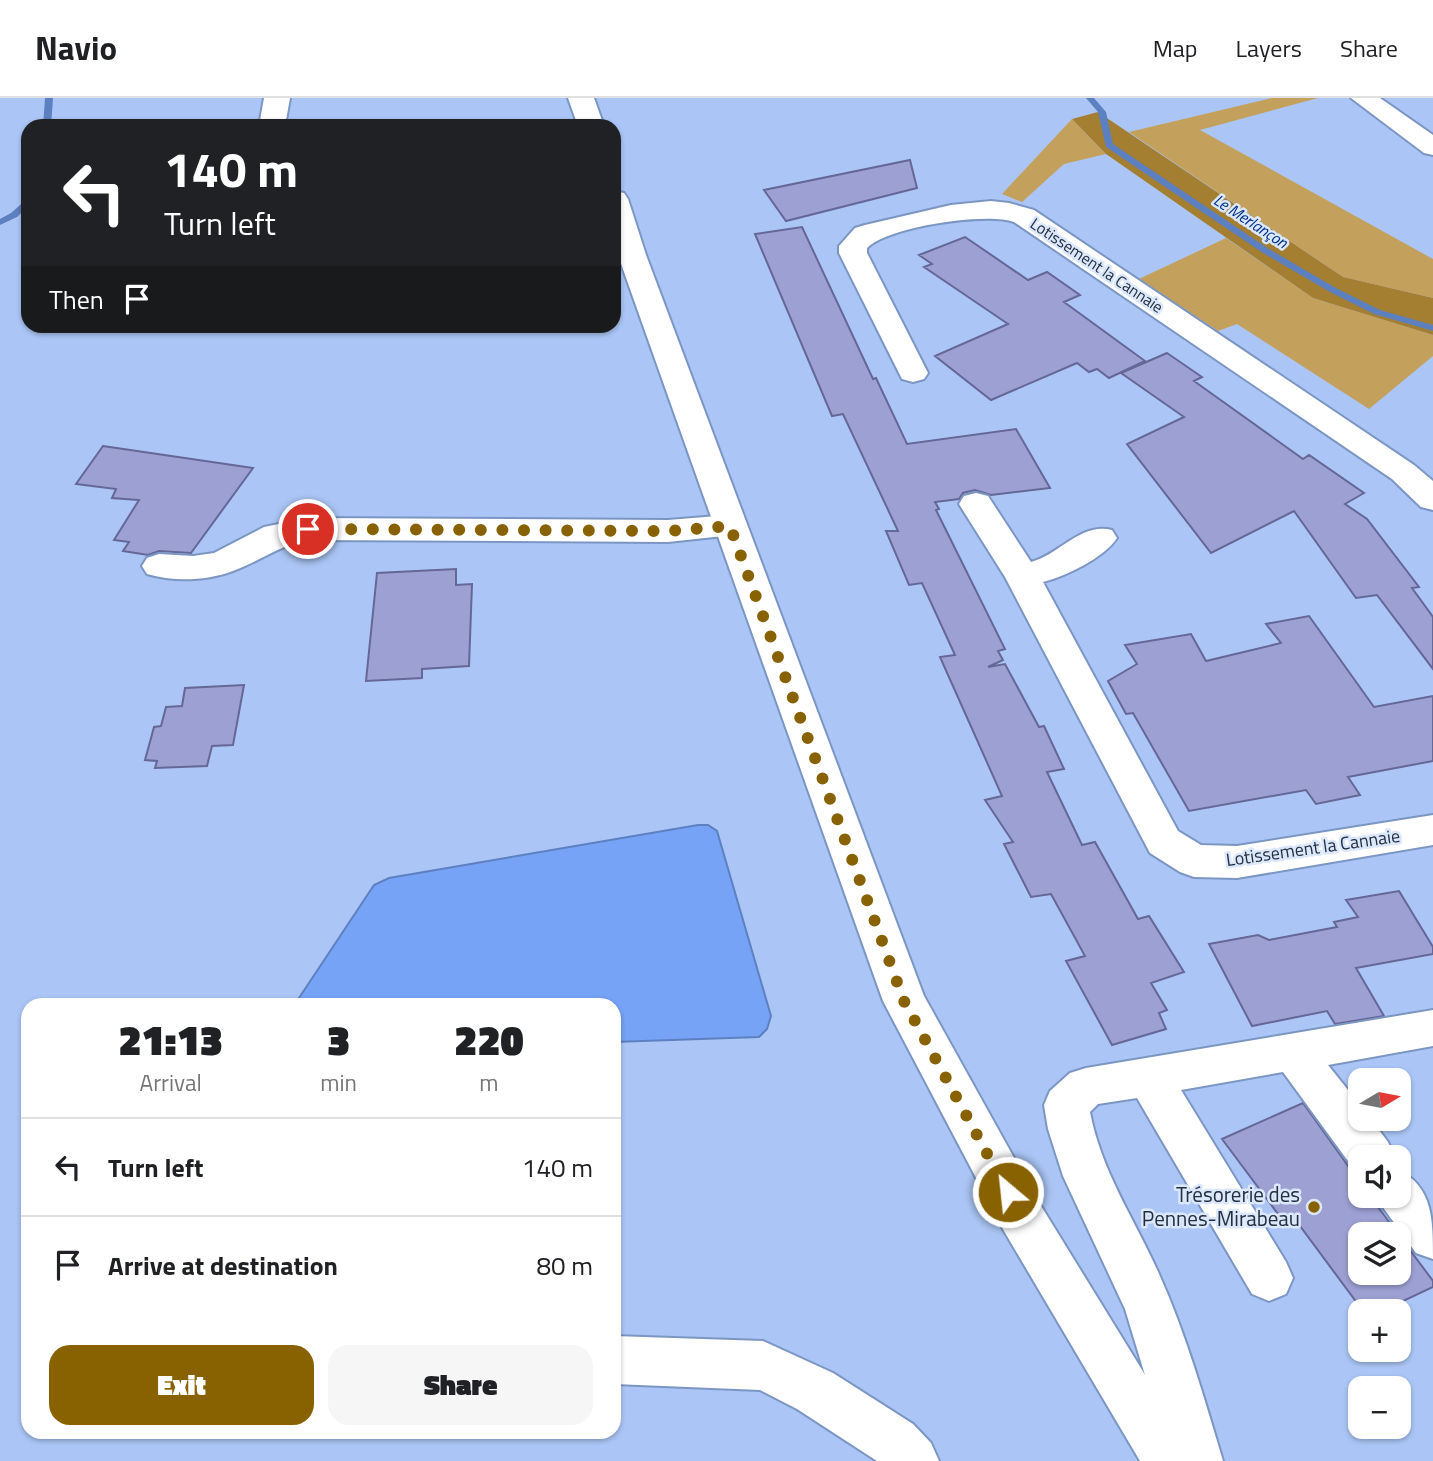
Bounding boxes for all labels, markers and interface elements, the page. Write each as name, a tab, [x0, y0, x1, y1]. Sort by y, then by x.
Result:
text: Navio	[35, 23, 117, 73]
text: Map	[1153, 30, 1198, 66]
text: Layers	[1236, 30, 1302, 66]
text: Share	[1340, 30, 1398, 66]
text: 140 m	[164, 131, 298, 206]
icon: left	[49, 147, 140, 238]
water label: Le Merlançon	[1209, 188, 1294, 255]
text: Turn left	[164, 199, 276, 247]
street label: Lotissement la Cannaie	[1026, 211, 1168, 319]
text: Then	[49, 280, 104, 319]
icon: arrive	[118, 280, 156, 318]
pin	[278, 499, 338, 559]
icon: arrive	[289, 510, 327, 548]
street label: Lotissement la Cannaie	[1224, 822, 1402, 873]
text: 21:13	[118, 1007, 223, 1071]
text: 3	[327, 1007, 350, 1071]
text: 220	[454, 1007, 524, 1071]
text: Arrival	[139, 1065, 202, 1100]
text: min	[320, 1065, 357, 1100]
text: m	[479, 1065, 499, 1100]
north arrow	[1348, 1068, 1410, 1130]
map controls	[1348, 1068, 1411, 1439]
button: sound	[1348, 1145, 1411, 1208]
icon: left	[49, 1148, 87, 1186]
text: Turn left	[108, 1148, 203, 1187]
text: 140 m	[522, 1148, 593, 1187]
position arrow	[971, 1155, 1045, 1229]
place label: Trésorerie des Pennes-Mirabeau	[1142, 1178, 1300, 1234]
marker: Trésorerie des Pennes-Mirabeau	[1306, 1199, 1322, 1215]
button: layers	[1348, 1222, 1411, 1285]
icon: arrive	[49, 1246, 87, 1284]
text: Arrive at destination	[108, 1246, 338, 1285]
text: 80 m	[536, 1246, 593, 1285]
button: +	[1348, 1299, 1411, 1362]
button: Exit	[49, 1345, 314, 1425]
button: Share	[328, 1345, 593, 1425]
button: −	[1348, 1376, 1411, 1439]

